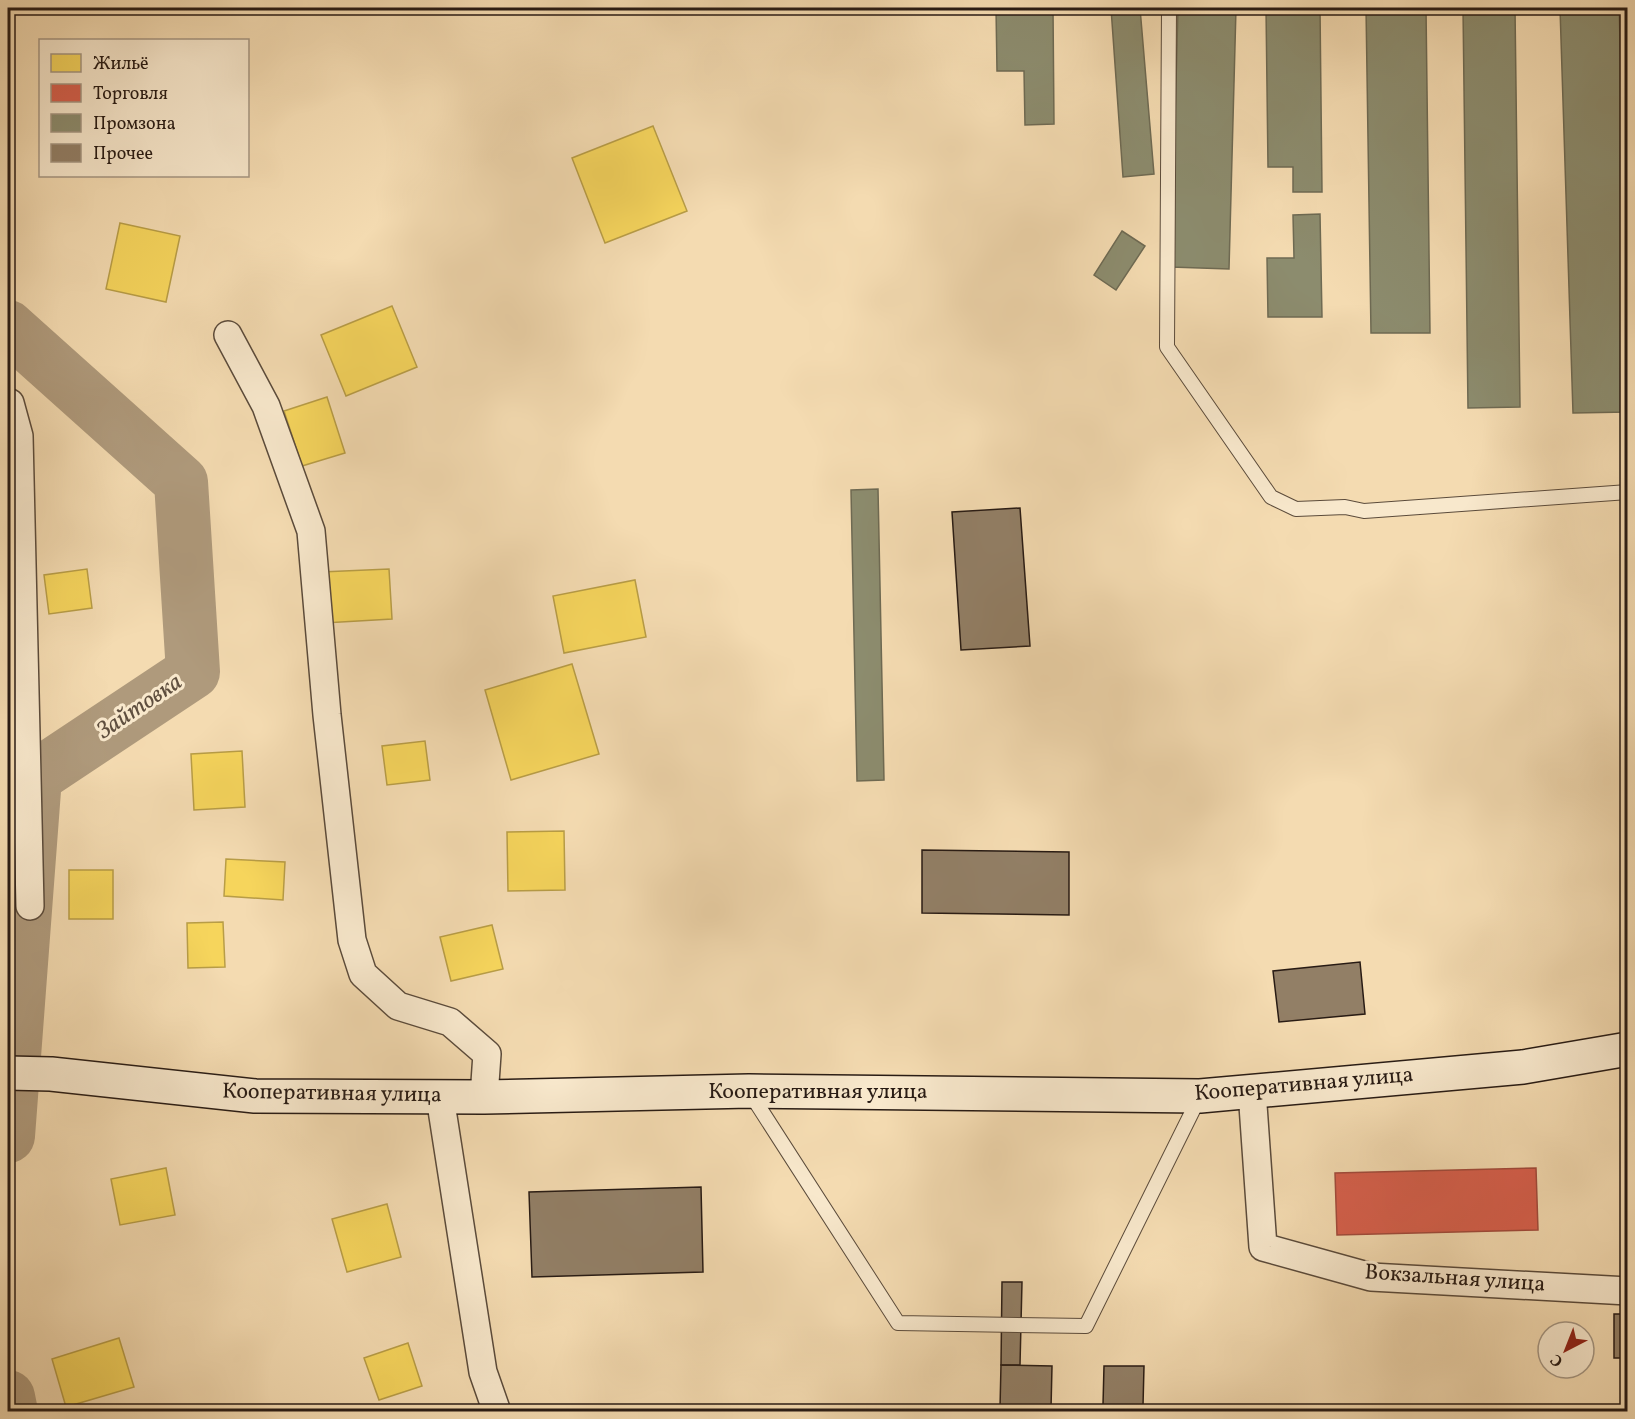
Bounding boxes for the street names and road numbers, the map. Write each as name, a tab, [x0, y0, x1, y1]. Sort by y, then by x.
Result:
street label: Кооперативная улица	[1193, 1060, 1415, 1110]
street label: Кооперативная улица	[222, 1077, 442, 1111]
street label: Кооперативная улица	[708, 1077, 928, 1108]
street label: Вокзальная улица	[1364, 1257, 1546, 1301]

